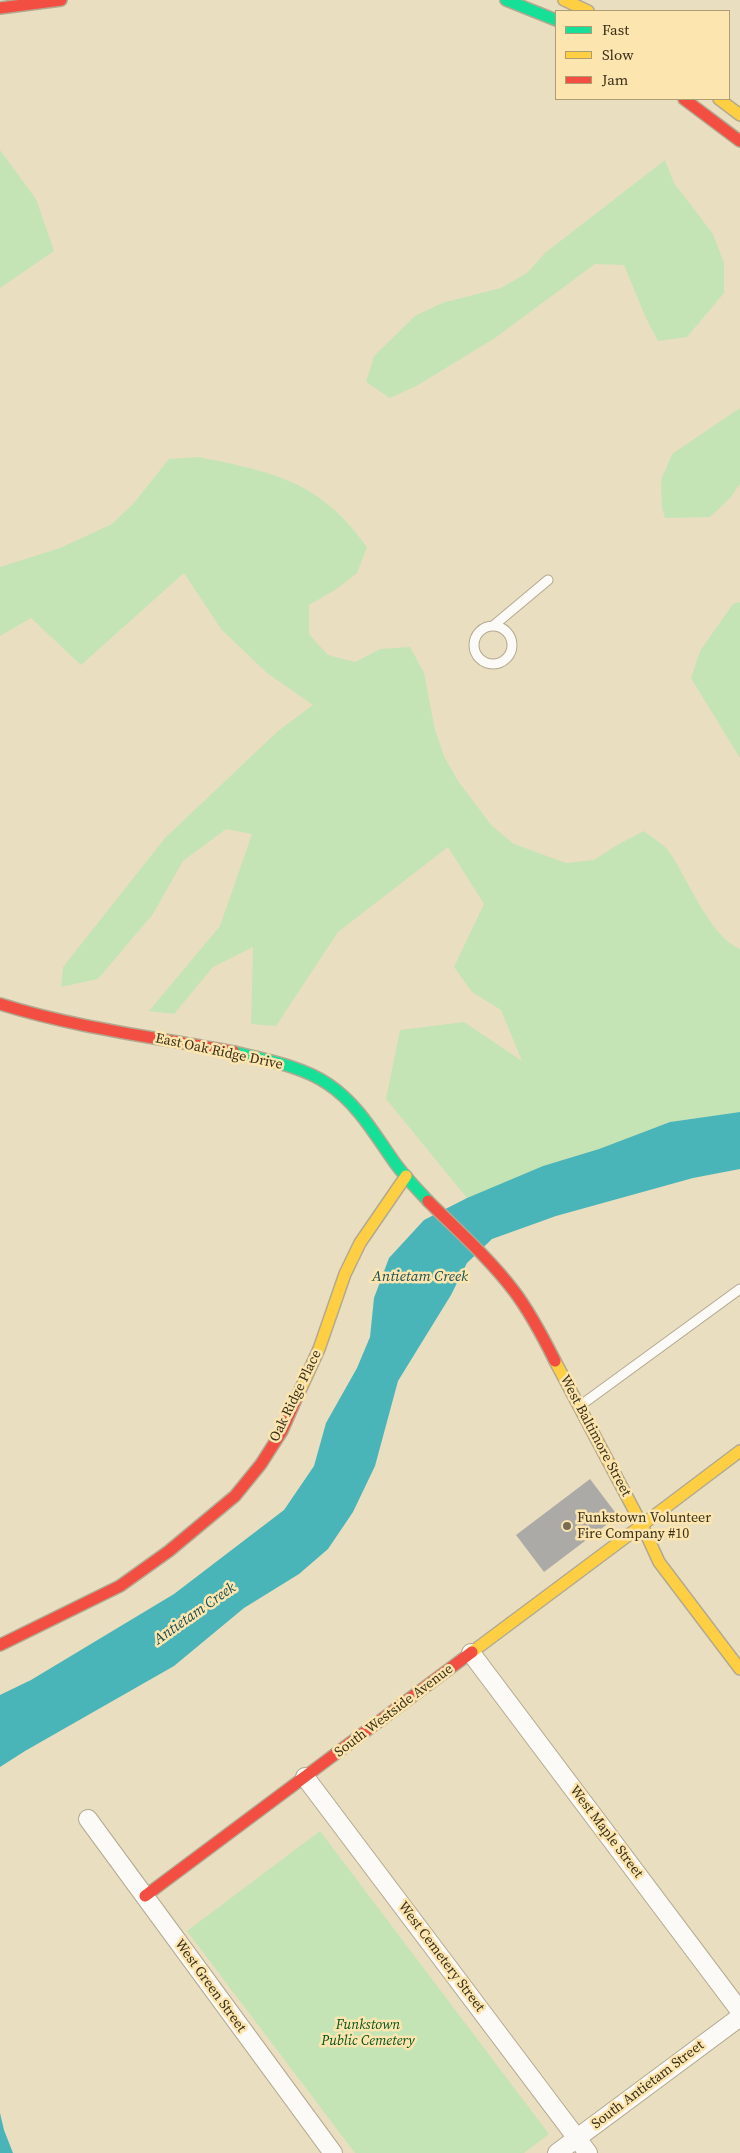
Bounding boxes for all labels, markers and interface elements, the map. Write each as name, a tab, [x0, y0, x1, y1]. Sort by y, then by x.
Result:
legend	[555, 10, 730, 100]
text: Fast	[602, 19, 629, 40]
text: Slow	[602, 44, 634, 65]
text: Jam	[602, 69, 628, 90]
street label: East Oak Ridge Drive	[154, 1030, 284, 1074]
water label: Antietam Creek	[372, 1268, 468, 1286]
street label: Oak Ridge Place	[267, 1347, 325, 1445]
street label: West Baltimore Street	[556, 1372, 634, 1500]
place label: Funkstown Volunteer Fire Company #10	[577, 1510, 711, 1542]
marker: Funkstown Volunteer Fire Company #10	[561, 1520, 573, 1532]
water label: Antietam Creek	[151, 1579, 239, 1649]
street label: South Westside Avenue	[331, 1661, 457, 1761]
street label: West Maple Street	[566, 1782, 646, 1882]
street label: West Cemetery Street	[394, 1899, 488, 2015]
street label: West Green Street	[171, 1936, 249, 2036]
park label: Funkstown Public Cemetery	[321, 2017, 415, 2050]
street label: South Antietam Street	[588, 2037, 708, 2133]

